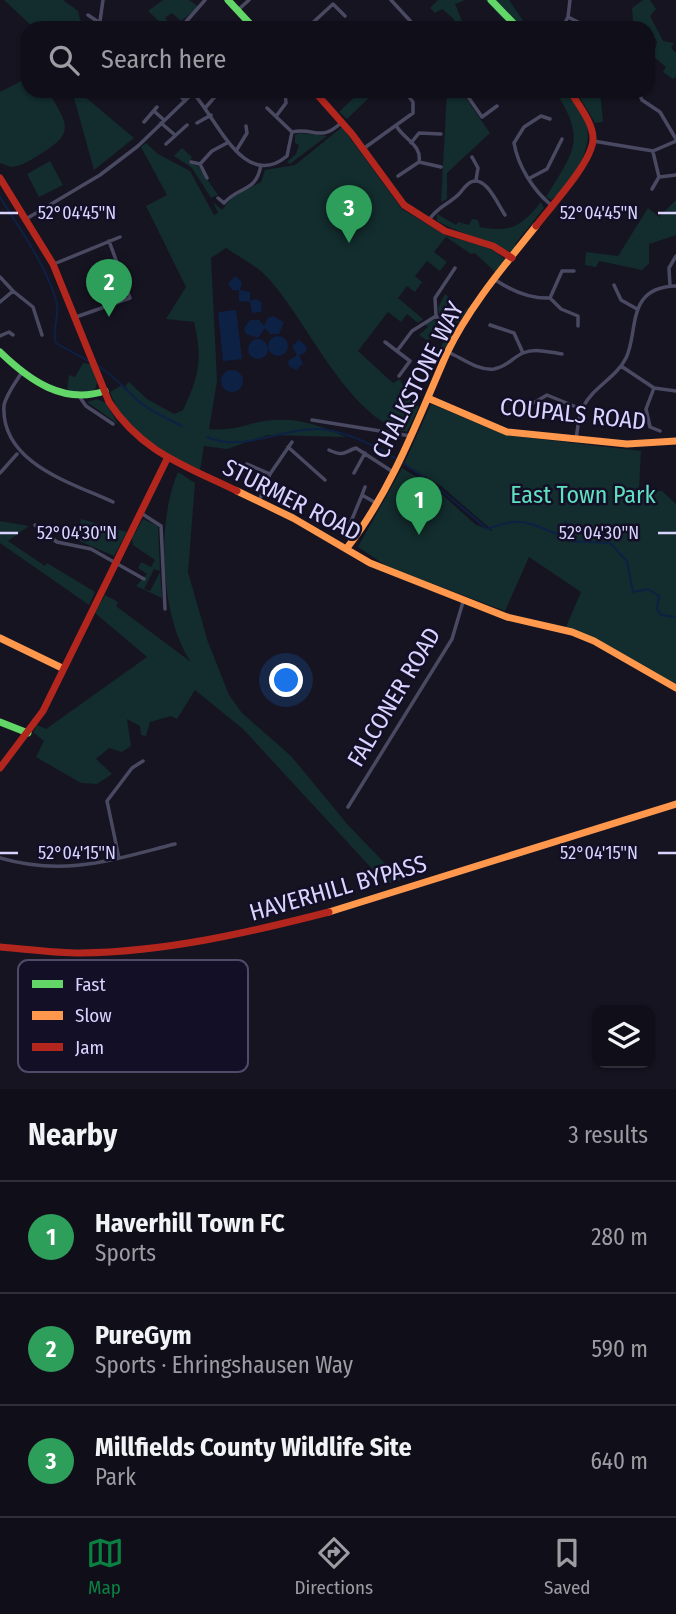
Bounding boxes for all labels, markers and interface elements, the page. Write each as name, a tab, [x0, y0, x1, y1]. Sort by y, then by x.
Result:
search box	[21, 21, 655, 98]
icon: search	[45, 41, 83, 79]
text: Search here	[101, 44, 226, 75]
pin: 3	[326, 185, 372, 243]
text: 52°04'45"N	[38, 202, 116, 224]
text: 52°04'45"N	[560, 202, 638, 224]
pin: 2	[86, 259, 132, 317]
street label: CHALKSTONE WAY	[366, 297, 470, 463]
street label: COUPALS ROAD	[499, 392, 647, 436]
street label: STURMER ROAD	[218, 453, 366, 547]
pin: 1	[396, 477, 442, 535]
park label: East Town Park	[510, 481, 656, 509]
text: 52°04'30"N	[37, 522, 117, 544]
text: 52°04'30"N	[559, 522, 639, 544]
street label: FALCONER ROAD	[342, 622, 446, 772]
your location	[269, 663, 303, 697]
text: 52°04'15"N	[38, 842, 116, 864]
text: 52°04'15"N	[560, 842, 638, 864]
street label: HAVERHILL BYPASS	[246, 849, 430, 927]
legend	[18, 960, 248, 1072]
text: Fast	[75, 973, 106, 996]
text: Slow	[75, 1004, 112, 1027]
map controls	[592, 1005, 655, 1068]
button: layers	[592, 1005, 655, 1068]
text: Jam	[75, 1036, 104, 1059]
text: Nearby	[28, 1117, 117, 1153]
text: 3 results	[568, 1121, 648, 1149]
text: Haverhill Town FC	[95, 1208, 285, 1239]
text: 1	[46, 1223, 56, 1251]
text: 280 m	[591, 1223, 648, 1251]
text: Sports	[95, 1239, 156, 1267]
text: PureGym	[95, 1320, 192, 1351]
text: 2	[46, 1335, 56, 1363]
text: 590 m	[592, 1335, 648, 1363]
text: Sports · Ehringshausen Way	[95, 1351, 353, 1379]
text: Millfields County Wildlife Site	[95, 1432, 412, 1463]
text: 3	[46, 1447, 56, 1475]
text: 640 m	[590, 1447, 648, 1475]
text: Park	[95, 1463, 136, 1491]
tab: Map	[86, 1534, 124, 1599]
tab: Directions	[295, 1534, 373, 1599]
tab: Saved	[544, 1534, 590, 1599]

